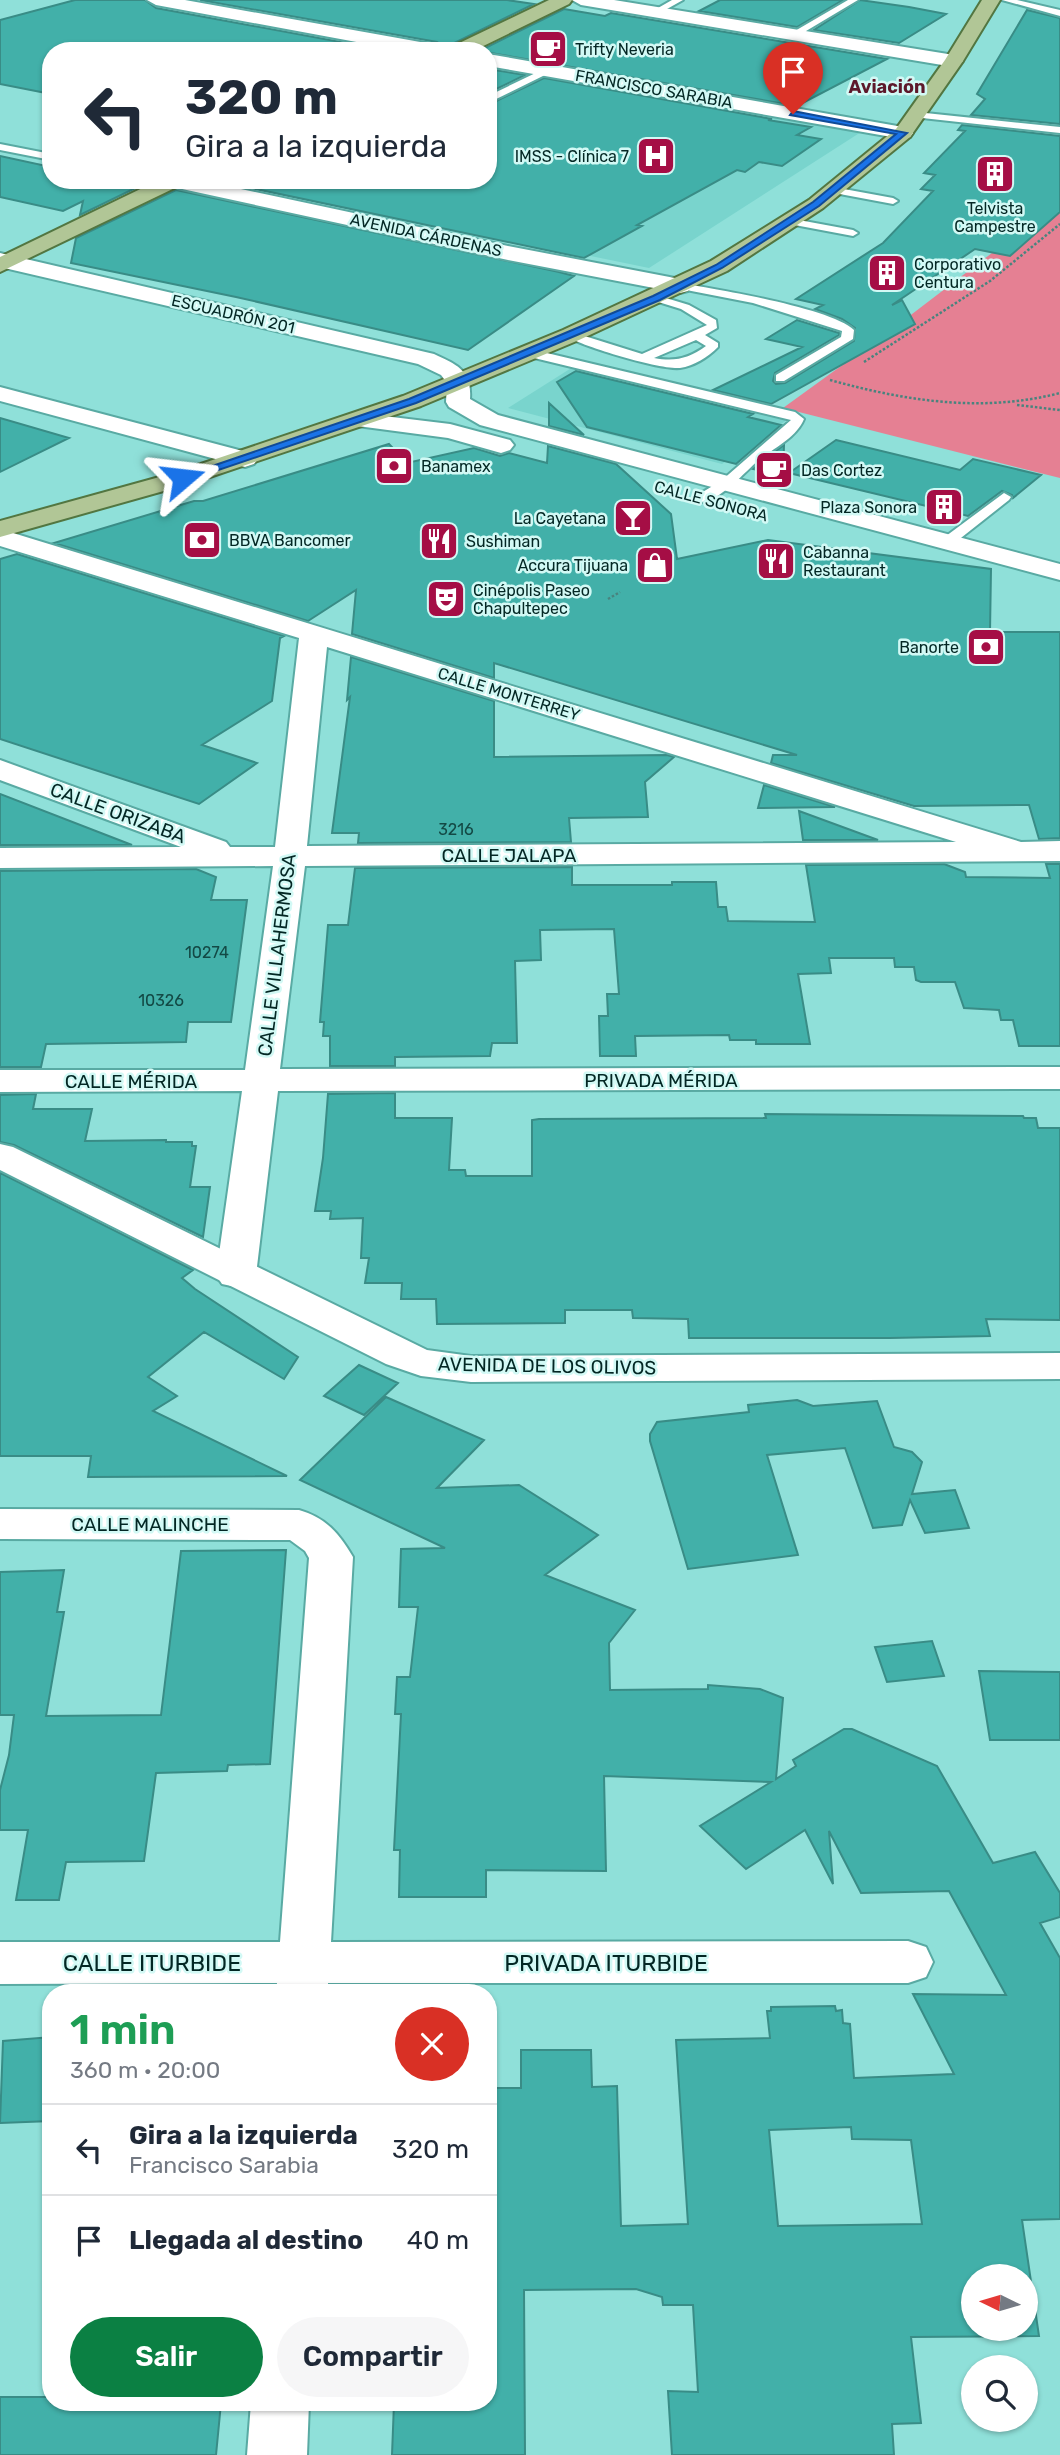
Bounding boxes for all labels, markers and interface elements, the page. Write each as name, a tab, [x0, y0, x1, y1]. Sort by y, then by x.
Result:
cafe icon: Trifty Neveria	[527, 28, 569, 70]
place label: Trifty Neveria	[575, 40, 674, 59]
pin	[763, 42, 823, 114]
icon: arrive	[774, 53, 812, 91]
street label: FRANCISCO SARABIA	[574, 66, 734, 112]
text: 320 m	[185, 68, 338, 126]
icon: left	[70, 70, 161, 161]
district label: Aviación	[848, 76, 926, 98]
text: Gira a la izquierda	[185, 127, 447, 165]
hospital icon: IMSS - Clínica 7	[635, 135, 677, 177]
place label: IMSS - Clínica 7	[515, 147, 629, 166]
building icon: Telvista Campestre	[974, 153, 1016, 195]
place label: Telvista Campestre	[954, 199, 1036, 236]
street label: AVENIDA CÁRDENAS	[348, 210, 504, 260]
building icon: Corporativo Centura	[866, 252, 908, 294]
place label: Corporativo Centura	[914, 255, 1001, 292]
street label: ESCUADRÓN 201	[170, 290, 297, 337]
position arrow	[146, 441, 220, 515]
bank icon: Banamex	[373, 445, 415, 487]
cafe icon: Das Cortez	[753, 449, 795, 491]
place label: Banamex	[421, 457, 491, 476]
place label: Das Cortez	[801, 461, 882, 480]
street label: CALLE SONORA	[652, 477, 770, 525]
building icon: Plaza Sonora	[923, 486, 965, 528]
bar icon: La Cayetana	[612, 497, 654, 539]
place label: Plaza Sonora	[820, 498, 917, 517]
place label: La Cayetana	[514, 509, 606, 528]
bank icon: BBVA Bancomer	[181, 519, 223, 561]
restaurant icon: Sushiman	[418, 520, 460, 562]
place label: BBVA Bancomer	[229, 531, 351, 550]
place label: Sushiman	[466, 532, 540, 551]
restaurant icon: Cabanna Restaurant	[755, 540, 797, 582]
place label: Cabanna Restaurant	[803, 543, 886, 580]
shop icon: Accura Tijuana	[634, 544, 676, 586]
place label: Accura Tijuana	[518, 556, 628, 575]
theatre icon: Cinépolis Paseo Chapultepec	[425, 578, 467, 620]
place label: Cinépolis Paseo Chapultepec	[473, 581, 590, 618]
bank icon: Banorte	[965, 626, 1007, 668]
place label: Banorte	[899, 638, 959, 657]
street label: CALLE MONTERREY	[436, 663, 582, 725]
street label: CALLE ORIZABA	[47, 778, 189, 848]
house number: 3216	[438, 820, 474, 839]
street label: CALLE JALAPA	[442, 844, 577, 867]
street label: CALLE VILLAHERMOSA	[253, 852, 301, 1058]
house number: 10274	[185, 943, 229, 962]
house number: 10326	[138, 991, 184, 1010]
street label: PRIVADA MÉRIDA	[584, 1069, 738, 1092]
street label: CALLE MÉRIDA	[65, 1070, 198, 1093]
street label: AVENIDA DE LOS OLIVOS	[438, 1353, 656, 1379]
street label: CALLE MALINCHE	[71, 1513, 229, 1536]
street label: CALLE ITURBIDE	[63, 1949, 241, 1977]
street label: PRIVADA ITURBIDE	[504, 1949, 708, 1977]
text: 1 min	[70, 2005, 176, 2055]
button: close	[395, 2007, 469, 2081]
text: 360 m · 20:00	[70, 2056, 220, 2084]
text: Gira a la izquierda	[129, 2120, 358, 2151]
icon: left	[70, 2131, 108, 2169]
text: 320 m	[392, 2134, 469, 2165]
text: Francisco Sarabia	[129, 2151, 319, 2179]
icon: arrive	[70, 2222, 108, 2260]
text: Llegada al destino	[129, 2225, 363, 2256]
text: 40 m	[407, 2225, 469, 2256]
north arrow	[961, 2264, 1038, 2342]
map controls	[961, 2264, 1038, 2432]
button: Salir	[70, 2317, 263, 2397]
button: Compartir	[277, 2317, 469, 2397]
button: search	[961, 2355, 1038, 2432]

